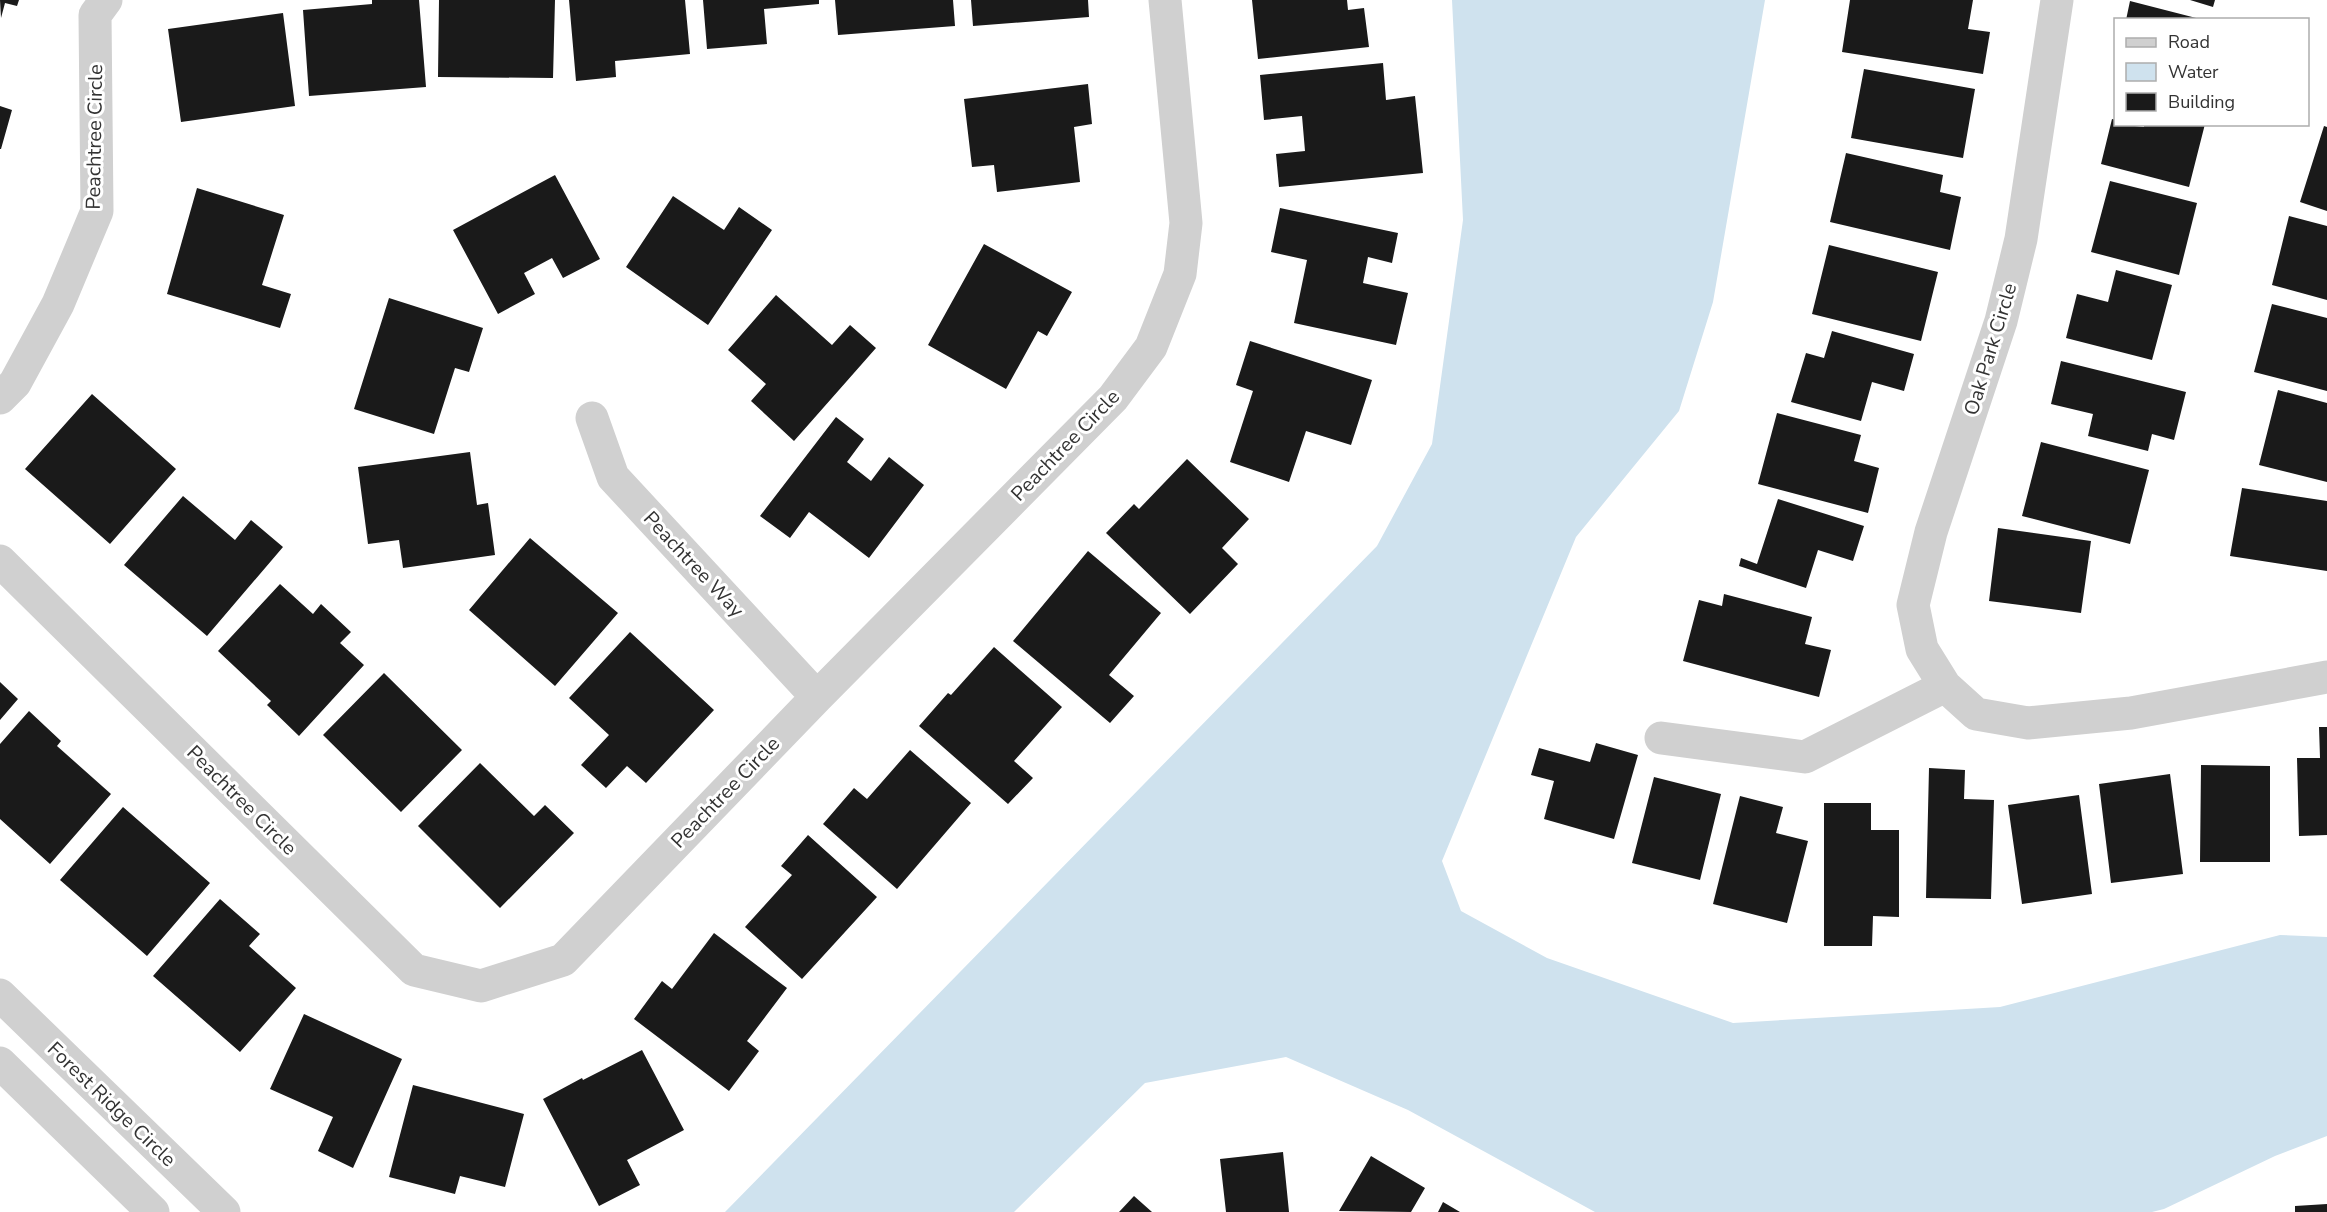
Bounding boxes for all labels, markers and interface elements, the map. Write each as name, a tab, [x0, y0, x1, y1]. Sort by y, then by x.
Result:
legend	[2114, 18, 2309, 126]
text: Road	[2168, 30, 2210, 54]
text: Water	[2168, 60, 2219, 84]
street label: Peachtree Circle	[80, 64, 109, 210]
text: Building	[2168, 90, 2235, 114]
street label: Oak Park Circle	[1958, 280, 2023, 419]
street label: Peachtree Circle	[1005, 384, 1126, 507]
street label: Peachtree Way	[637, 505, 750, 624]
street label: Peachtree Circle	[665, 731, 786, 854]
street label: Peachtree Circle	[181, 739, 303, 861]
street label: Forest Ridge Circle	[41, 1036, 182, 1173]

